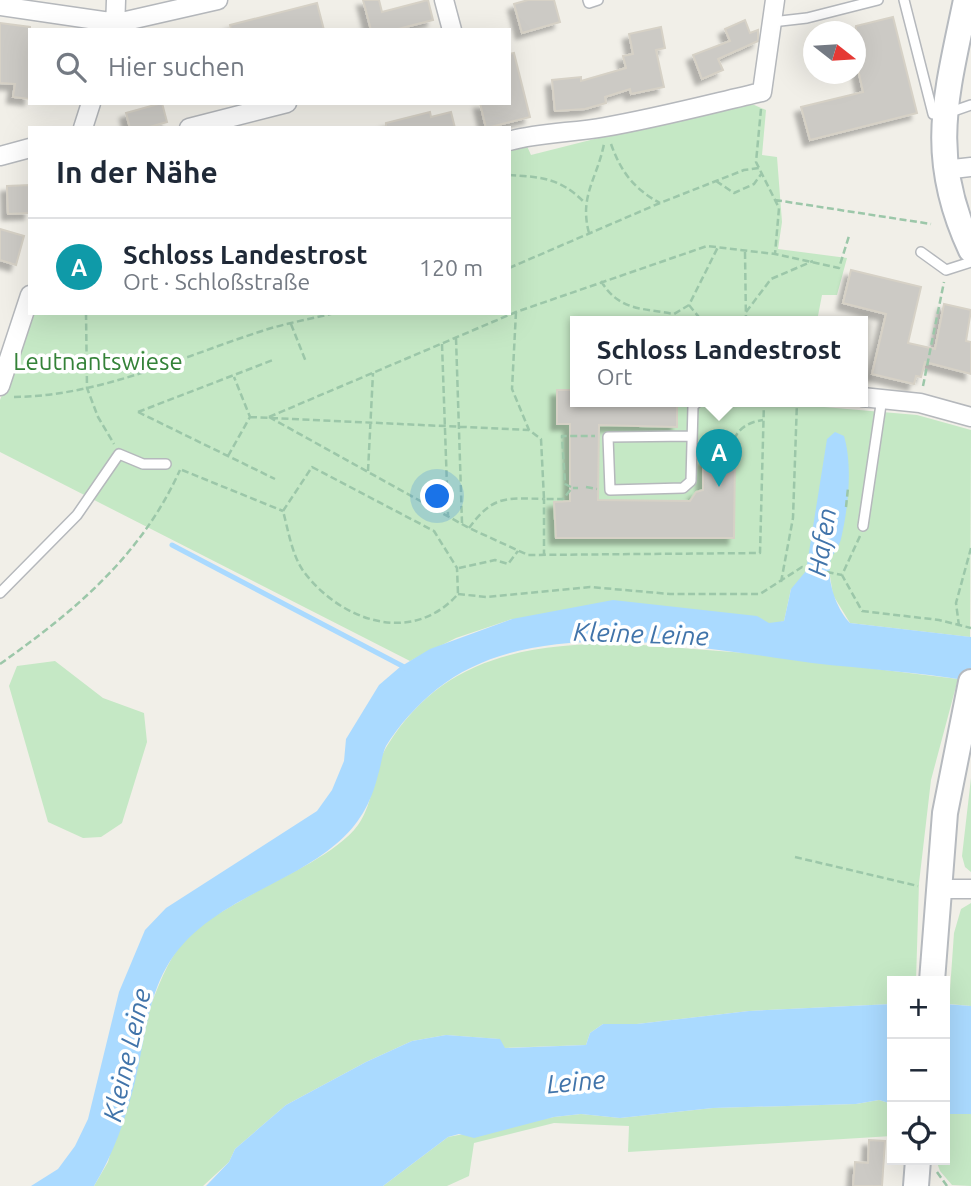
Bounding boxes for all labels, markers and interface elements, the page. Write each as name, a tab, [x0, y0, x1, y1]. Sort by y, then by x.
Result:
north arrow	[803, 21, 866, 84]
search box	[28, 28, 511, 105]
icon: search	[52, 48, 90, 86]
text: Hier suchen	[108, 52, 245, 81]
text: In der Nähe	[56, 155, 218, 189]
text: Schloss Landestrost	[123, 240, 368, 269]
text: A	[71, 255, 87, 280]
text: 120 m	[419, 255, 483, 280]
text: Ort · Schloßstraße	[123, 269, 310, 294]
popup	[570, 316, 868, 407]
text: Schloss Landestrost	[597, 335, 841, 364]
park label: Leutnantswiese	[13, 348, 183, 375]
text: Ort	[597, 364, 632, 389]
pin: A	[696, 429, 742, 487]
your location	[420, 479, 454, 513]
water label: Hafen	[802, 506, 841, 578]
water label: Kleine Leine	[573, 617, 709, 650]
map controls	[887, 976, 950, 1165]
button: +	[887, 976, 950, 1039]
water label: Kleine Leine	[97, 986, 156, 1124]
button: −	[887, 1039, 950, 1102]
water label: Leine	[545, 1064, 607, 1099]
button: locate	[887, 1102, 950, 1165]

